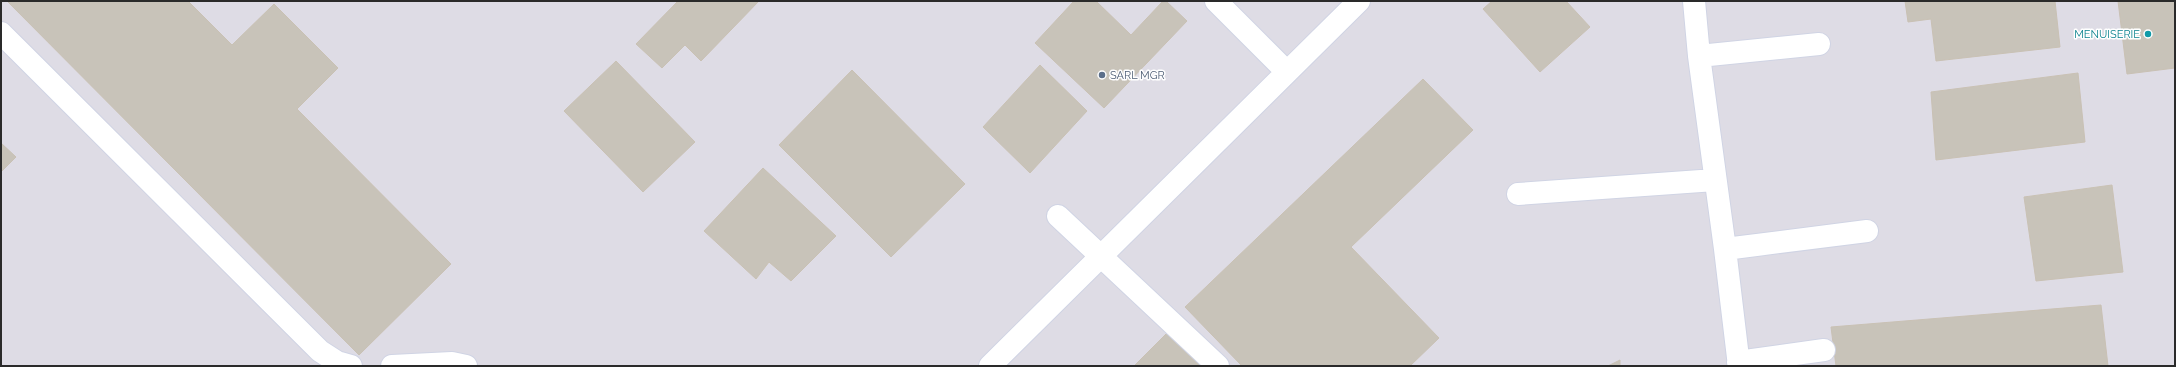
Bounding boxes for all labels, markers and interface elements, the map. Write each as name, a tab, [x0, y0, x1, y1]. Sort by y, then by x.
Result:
place label: MENUISERIE	[2074, 28, 2140, 41]
marker: MENUISERIE	[2143, 29, 2153, 39]
place label: SARL MGR	[1110, 69, 1165, 82]
marker: SARL MGR	[1097, 70, 1107, 80]

